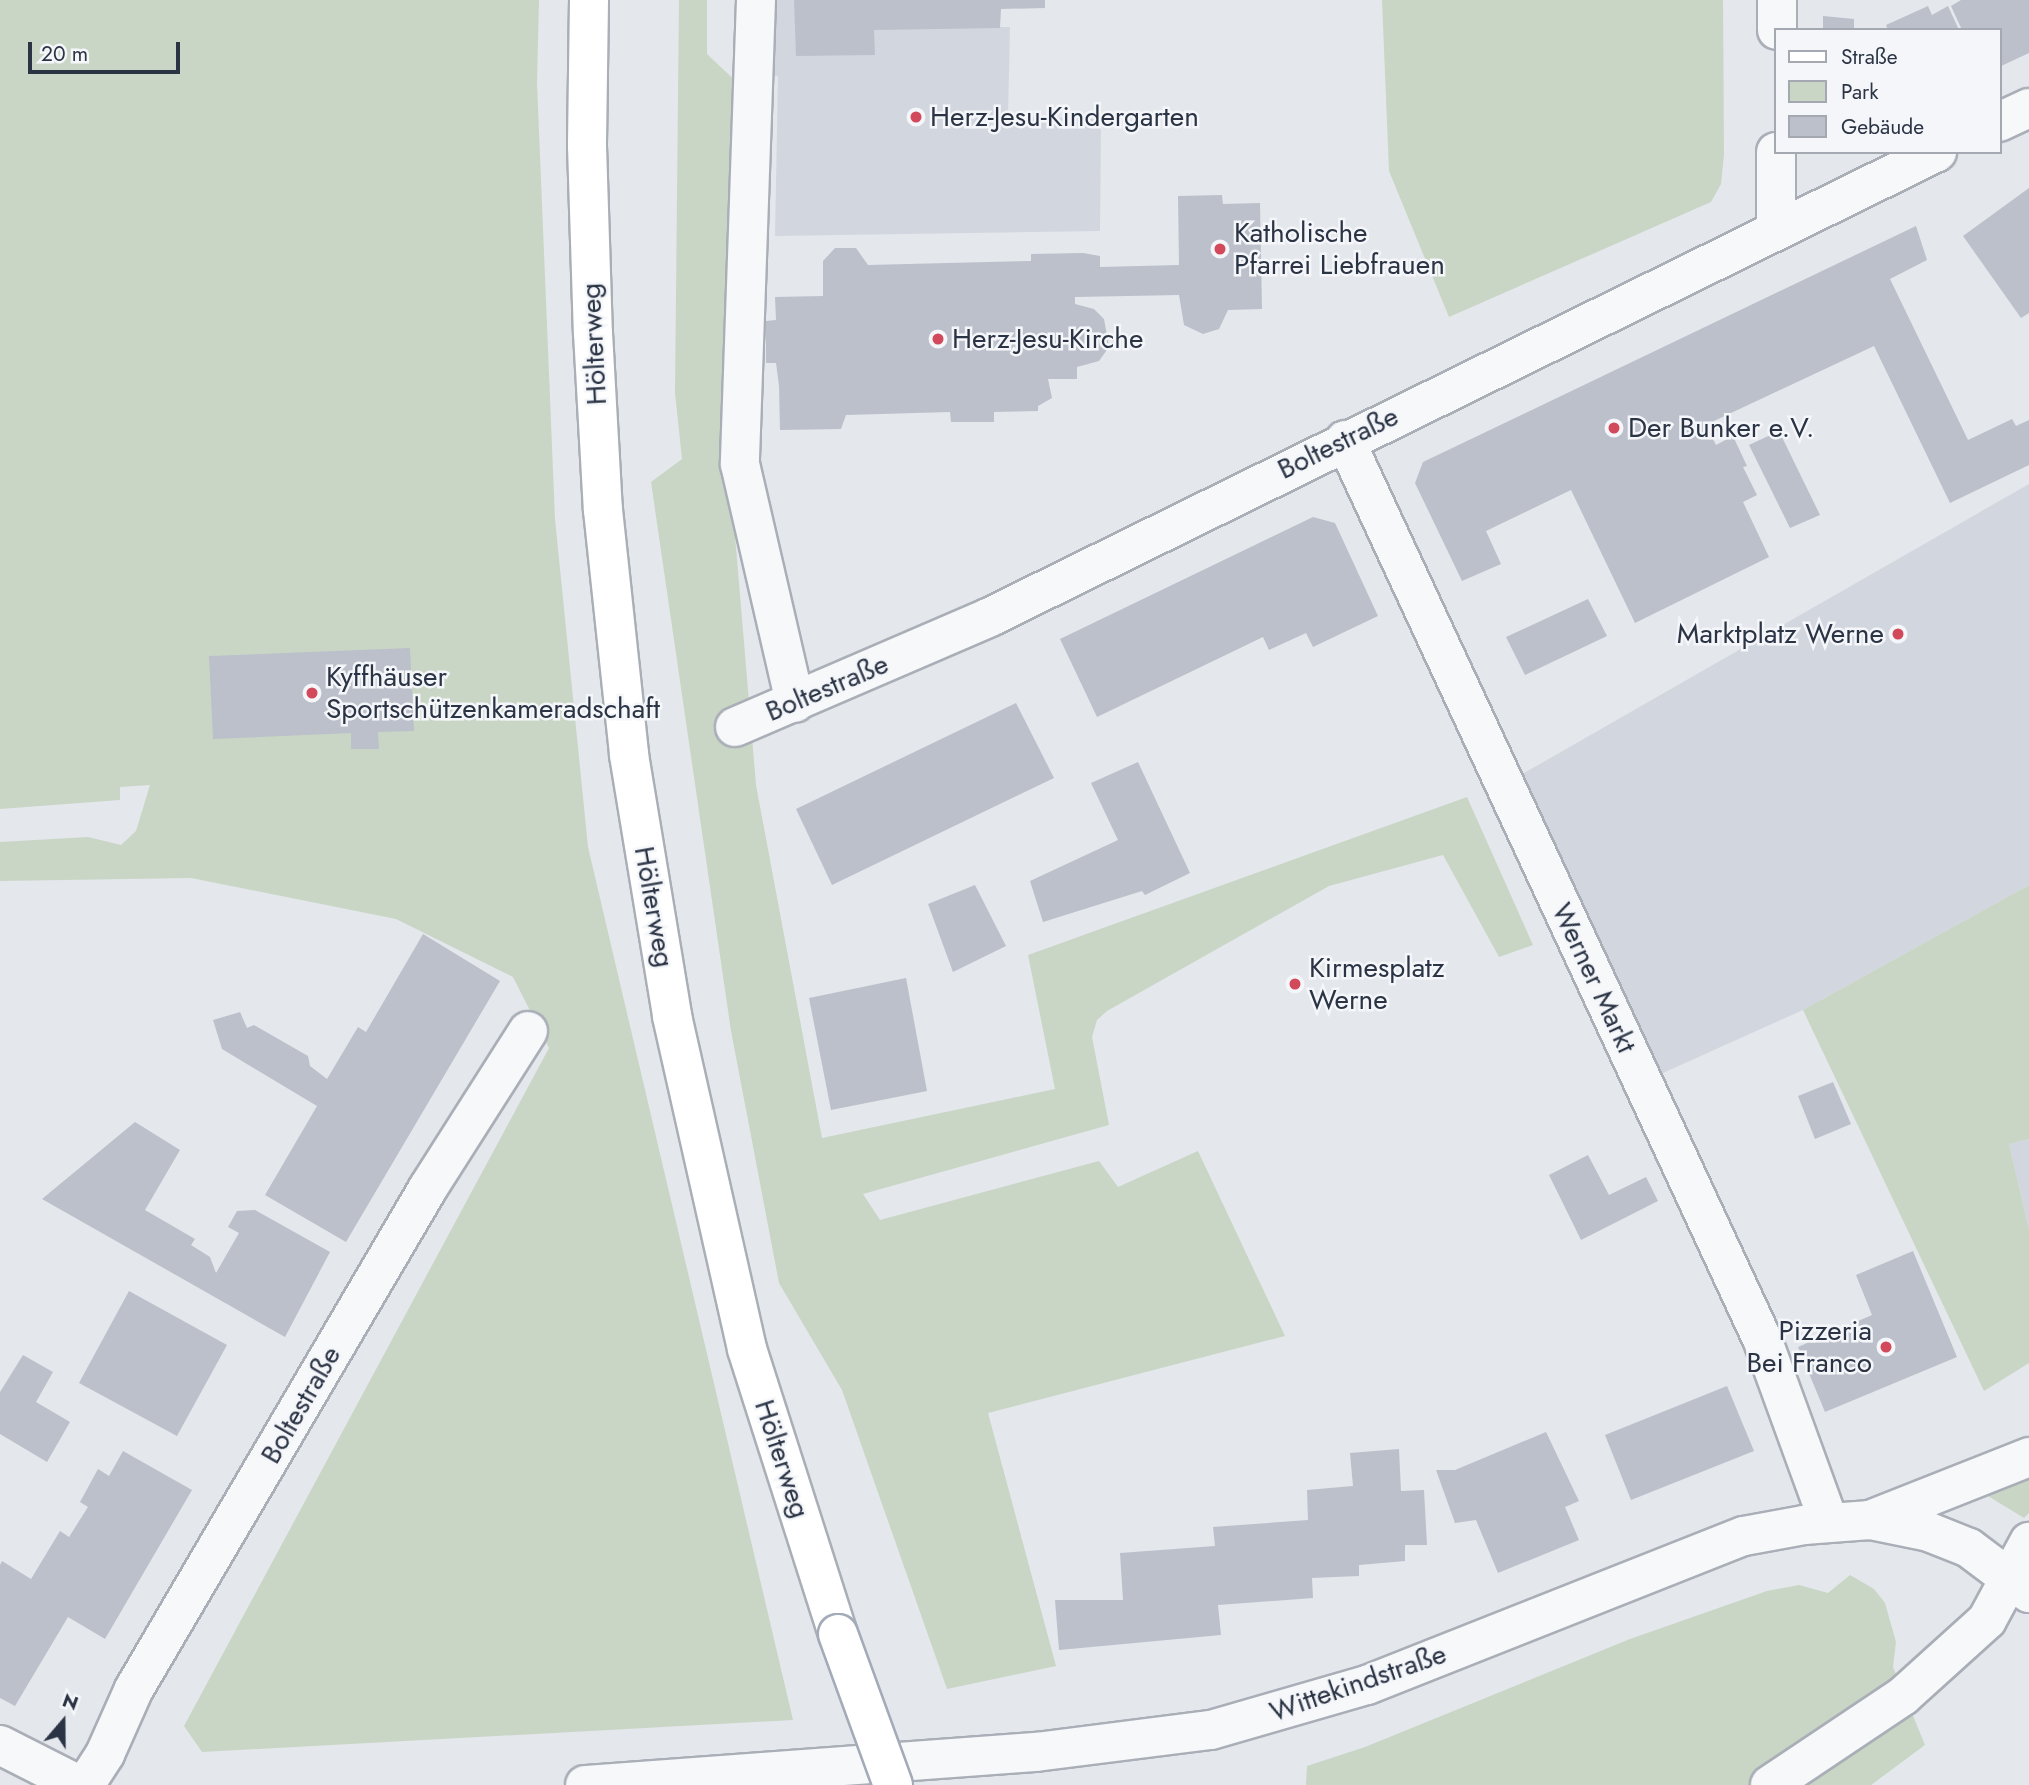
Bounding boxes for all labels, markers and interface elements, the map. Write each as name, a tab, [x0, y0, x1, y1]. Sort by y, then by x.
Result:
scale bar	[32, 28, 184, 72]
legend	[1773, 28, 2001, 154]
text: 20 m	[41, 39, 88, 69]
text: Straße	[1841, 42, 1898, 72]
text: Park	[1841, 77, 1878, 107]
place label: Herz-Jesu-Kindergarten	[930, 100, 1199, 134]
marker: Herz-Jesu-Kindergarten	[908, 109, 924, 125]
text: Gebäude	[1841, 112, 1924, 142]
place label: Katholische Pfarrei Liebfrauen	[1234, 216, 1445, 282]
marker: Katholische Pfarrei Liebfrauen	[1212, 241, 1228, 257]
street label: Hölterweg	[574, 282, 614, 406]
place label: Herz-Jesu-Kirche	[952, 322, 1143, 356]
marker: Herz-Jesu-Kirche	[930, 331, 946, 347]
street label: Boltestraße	[1272, 399, 1404, 487]
place label: Der Bunker e.V.	[1628, 411, 1814, 445]
marker: Der Bunker e.V.	[1606, 420, 1622, 436]
place label: Marktplatz Werne	[1677, 617, 1884, 651]
marker: Marktplatz Werne	[1890, 626, 1906, 642]
street label: Boltestraße	[761, 647, 893, 729]
place label: Kyffhäuser Sportschützenkameradschaft	[326, 660, 660, 726]
marker: Kyffhäuser Sportschützenkameradschaft	[304, 685, 320, 701]
street label: Hölterweg	[627, 844, 681, 970]
street label: Werner Markt	[1545, 898, 1643, 1058]
place label: Kirmesplatz Werne	[1309, 951, 1445, 1017]
marker: Kirmesplatz Werne	[1287, 976, 1303, 992]
place label: Pizzeria Bei Franco	[1746, 1314, 1872, 1380]
marker: Pizzeria Bei Franco	[1878, 1339, 1894, 1355]
street label: Boltestraße	[254, 1340, 348, 1470]
street label: Hölterweg	[747, 1396, 817, 1522]
street label: Wittekindstraße	[1265, 1637, 1451, 1729]
north arrow	[28, 1687, 98, 1757]
text: N	[59, 1687, 82, 1717]

